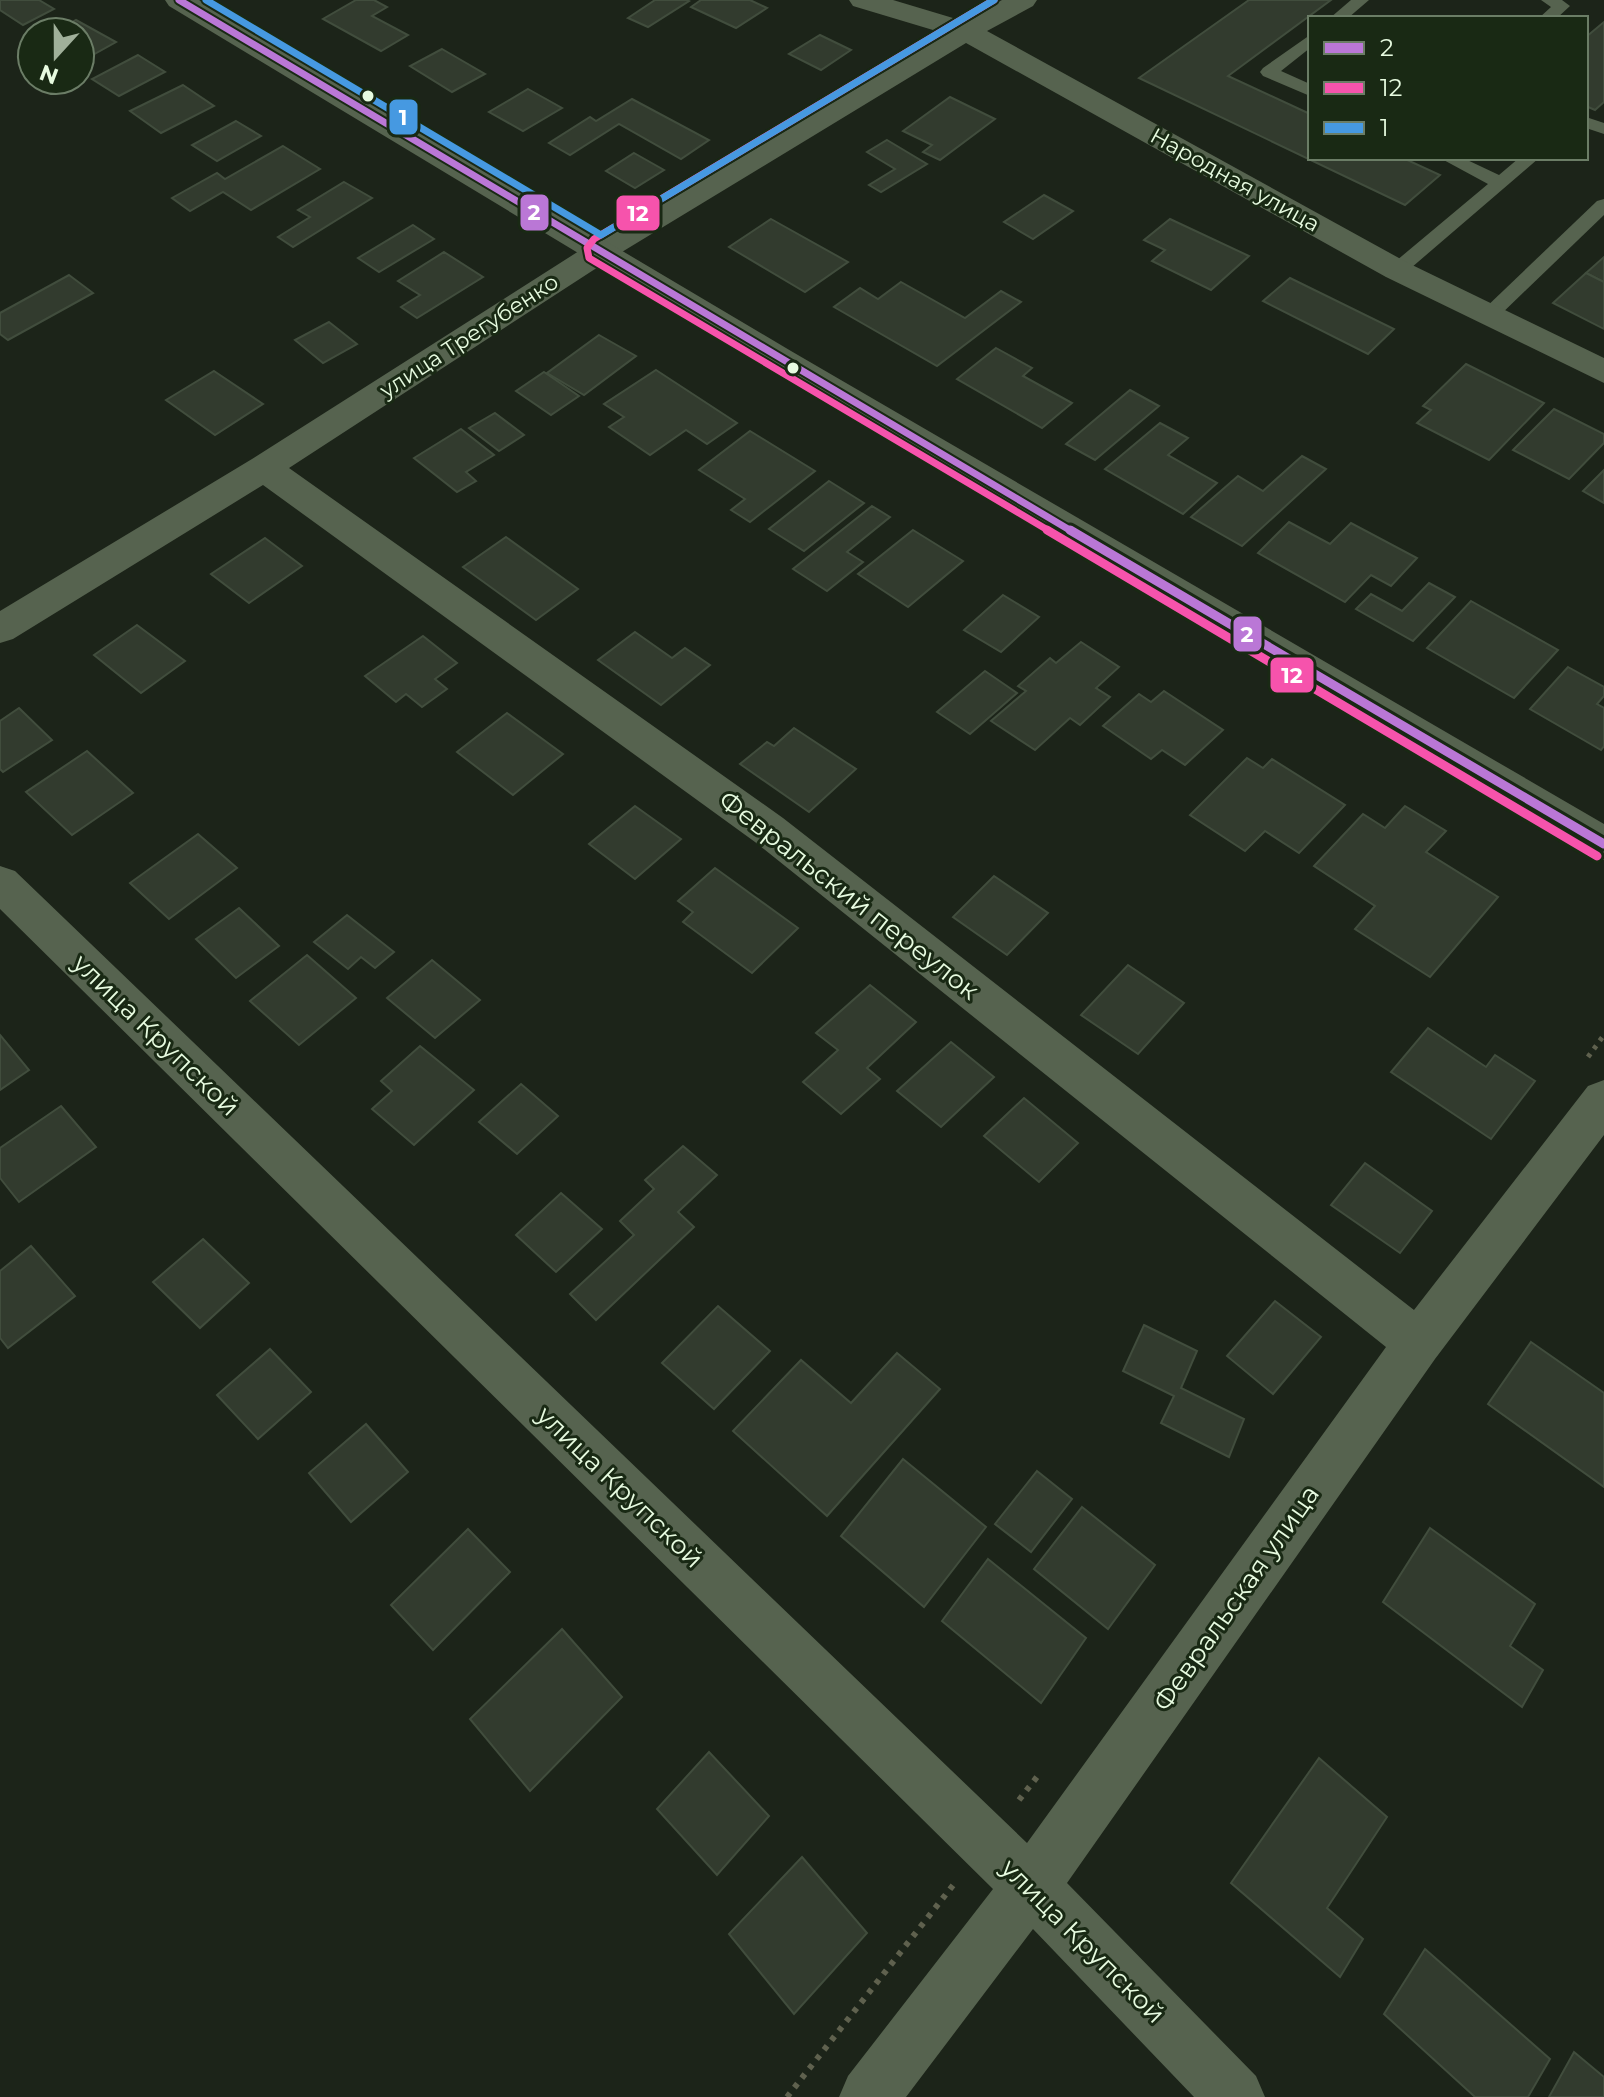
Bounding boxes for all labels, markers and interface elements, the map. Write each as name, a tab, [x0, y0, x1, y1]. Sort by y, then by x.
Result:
north arrow	[16, 16, 96, 96]
legend	[1308, 16, 1588, 160]
text: 2	[1380, 33, 1394, 62]
text: N	[36, 58, 62, 90]
text: 12	[1380, 73, 1402, 102]
unlabelled marker	[360, 88, 376, 104]
line badge: 1	[388, 98, 419, 136]
text: 1	[399, 104, 407, 131]
text: 1	[1380, 113, 1389, 142]
street label: Народная улица	[1146, 122, 1324, 238]
line badge: 2	[519, 193, 550, 232]
line badge: 12	[615, 194, 661, 232]
text: 2	[528, 199, 541, 226]
text: 12	[627, 200, 649, 227]
street label: улица Трегубенко	[374, 268, 563, 404]
unlabelled marker	[785, 360, 801, 376]
line badge: 2	[1232, 615, 1263, 653]
text: 2	[1241, 621, 1254, 648]
line badge: 12	[1269, 656, 1315, 694]
text: 12	[1281, 662, 1303, 689]
street label: Февральский переулок	[713, 784, 985, 1006]
street label: улица Крупской	[65, 947, 246, 1123]
street label: улица Крупской	[529, 1399, 710, 1575]
street label: Февральская улица	[1146, 1479, 1326, 1717]
street label: улица Крупской	[993, 1851, 1172, 2030]

